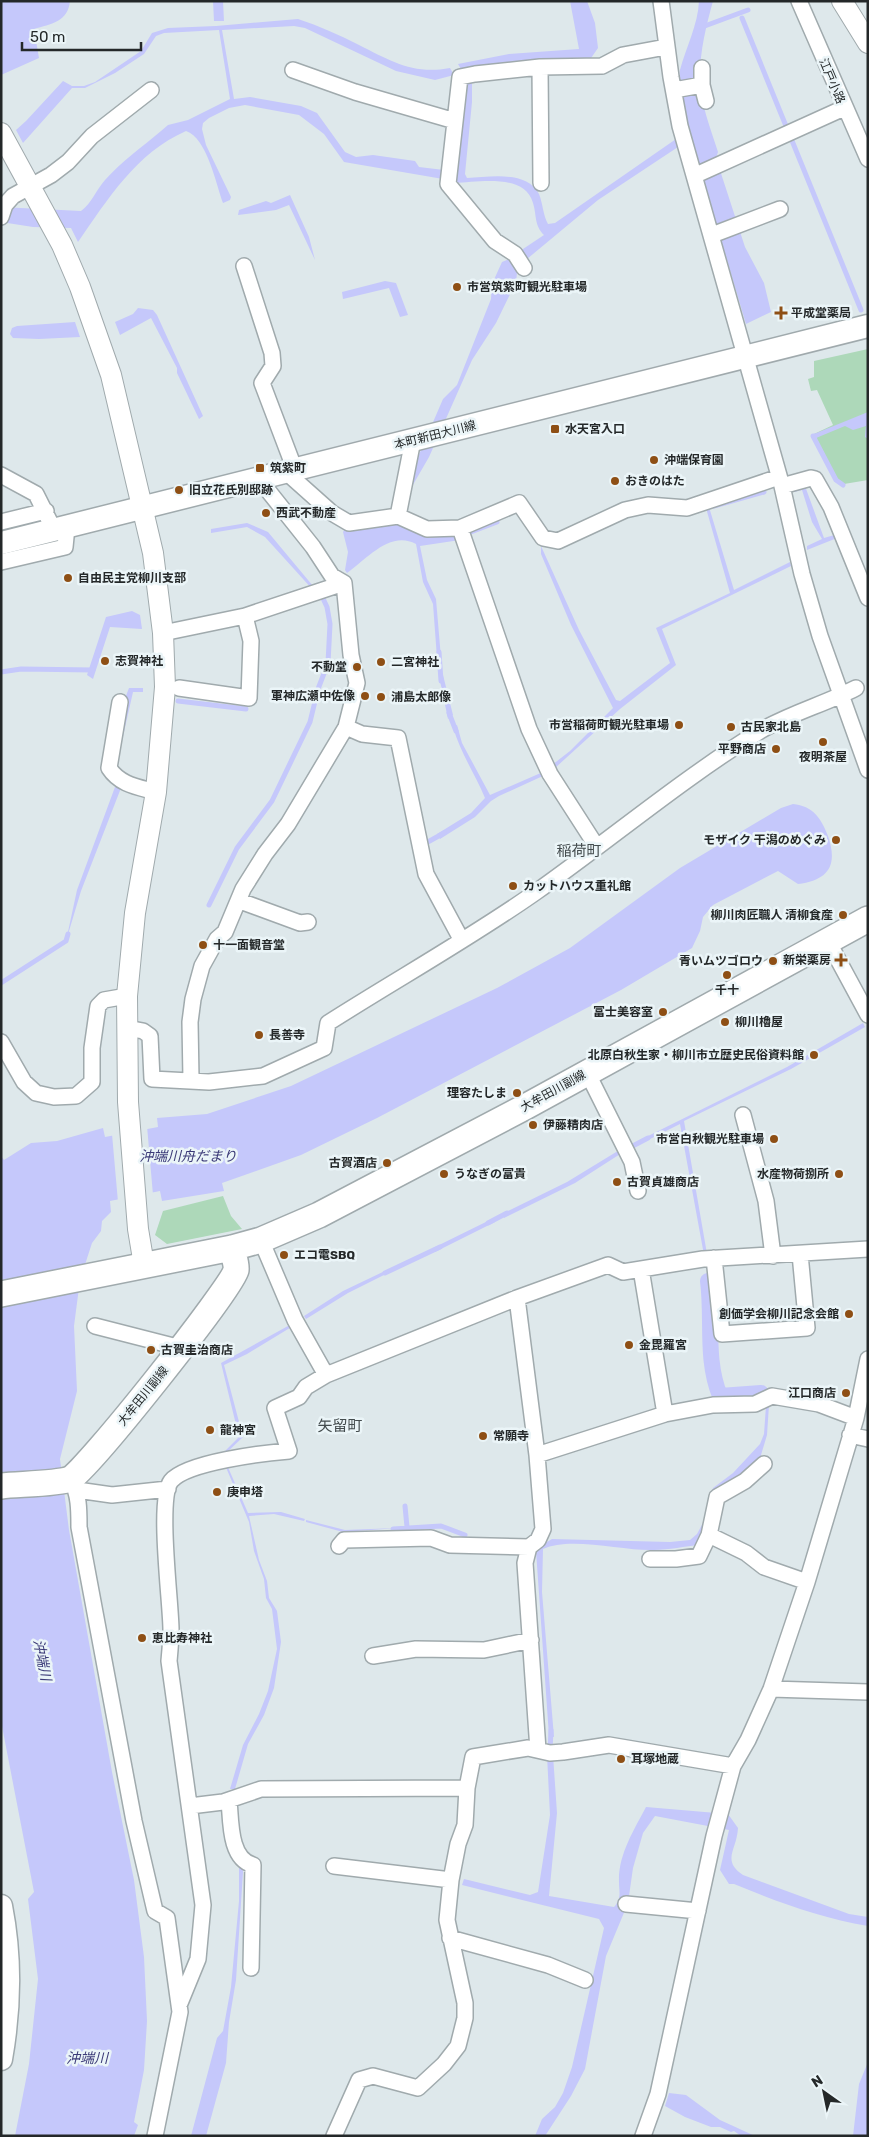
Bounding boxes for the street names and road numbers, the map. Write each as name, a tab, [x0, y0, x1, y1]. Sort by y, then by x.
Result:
street label: 江戸小路	[816, 56, 848, 106]
street label: 本町新田大川線	[393, 418, 477, 452]
street label: 大牟田川副線	[518, 1067, 588, 1115]
street label: 大牟田川副線	[115, 1364, 171, 1428]

